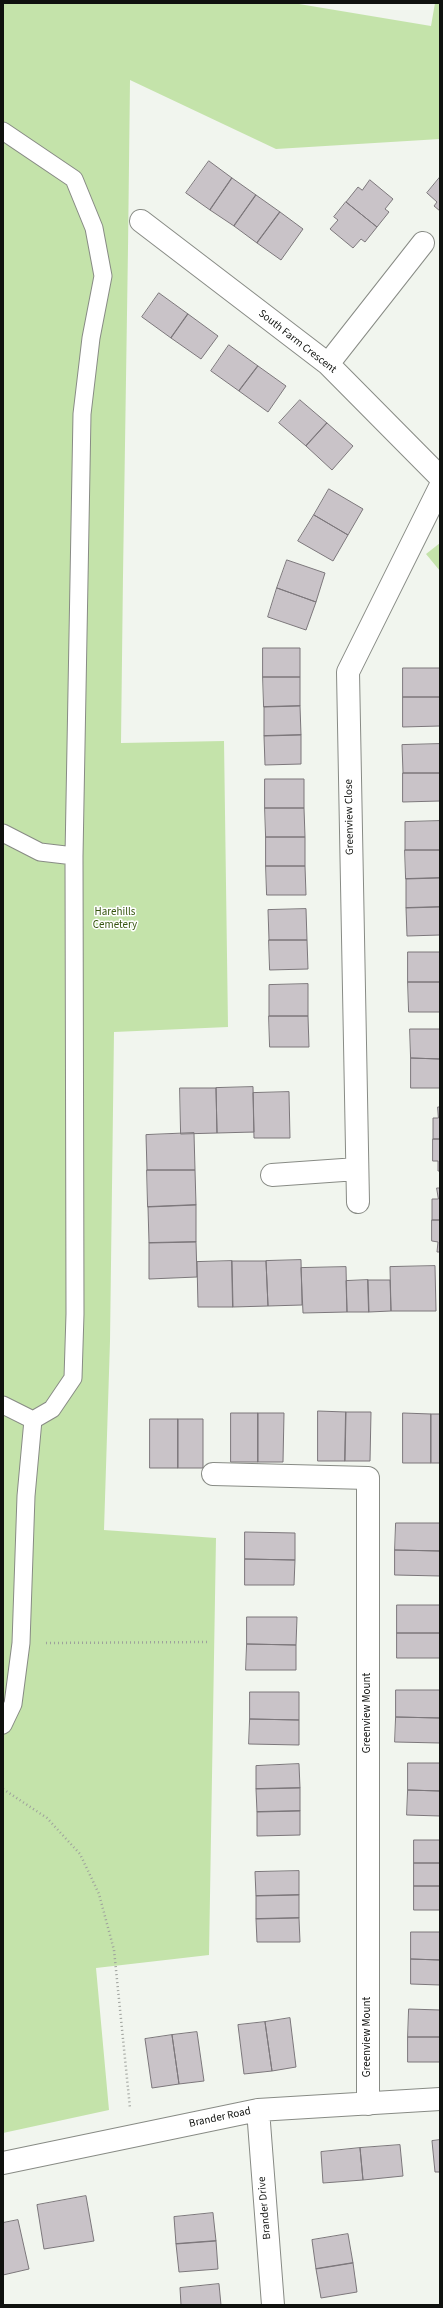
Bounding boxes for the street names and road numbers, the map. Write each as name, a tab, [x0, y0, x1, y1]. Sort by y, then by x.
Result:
street label: South Farm Crescent	[255, 307, 339, 377]
street label: Greenview Close	[343, 779, 357, 855]
street label: Greenview Mount	[361, 1673, 375, 1753]
street label: Greenview Mount	[361, 1997, 375, 2077]
street label: Brander Road	[188, 2105, 252, 2131]
street label: Brander Drive	[256, 2176, 274, 2240]

